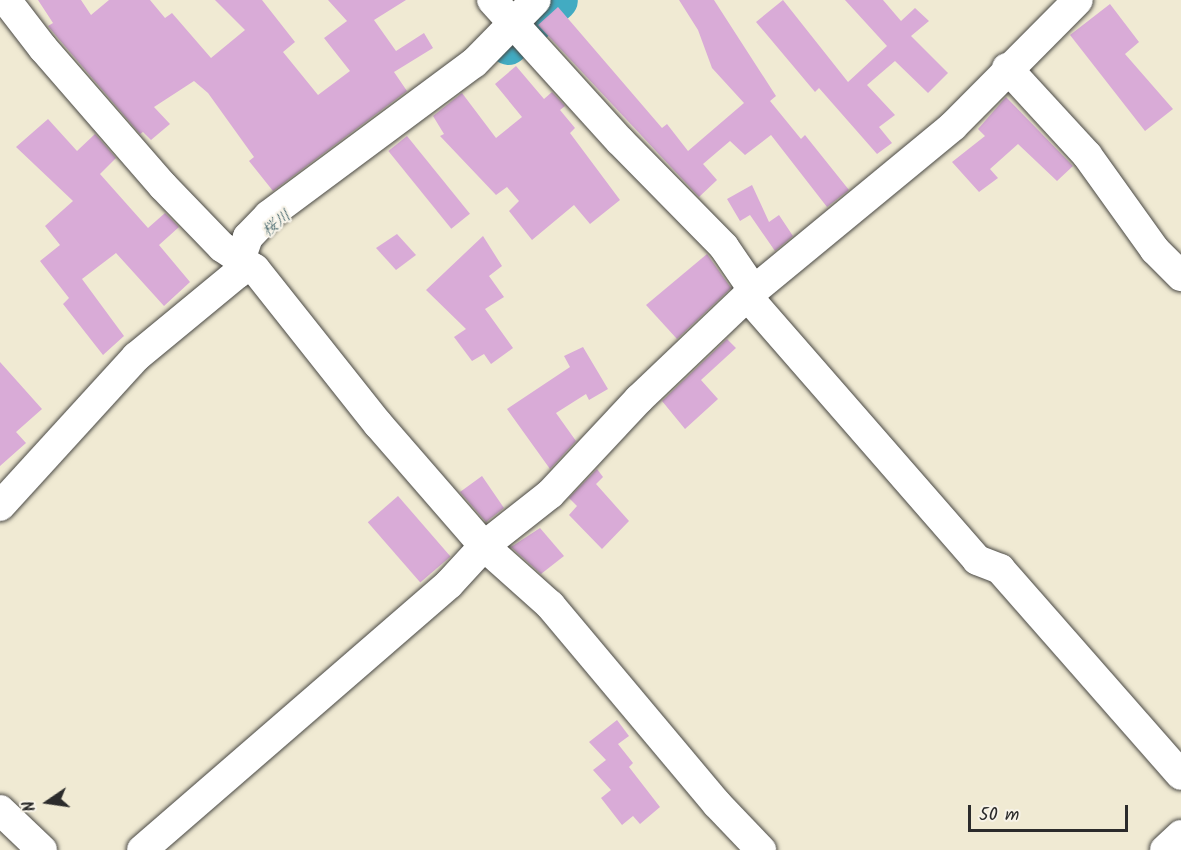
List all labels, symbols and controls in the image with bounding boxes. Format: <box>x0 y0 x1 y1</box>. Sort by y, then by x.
water label: 桜川 <box>259 206 295 242</box>
north arrow <box>18 772 78 832</box>
scale bar <box>971 793 1132 831</box>
text: N <box>17 798 43 814</box>
text: 50 m <box>979 801 1019 830</box>

